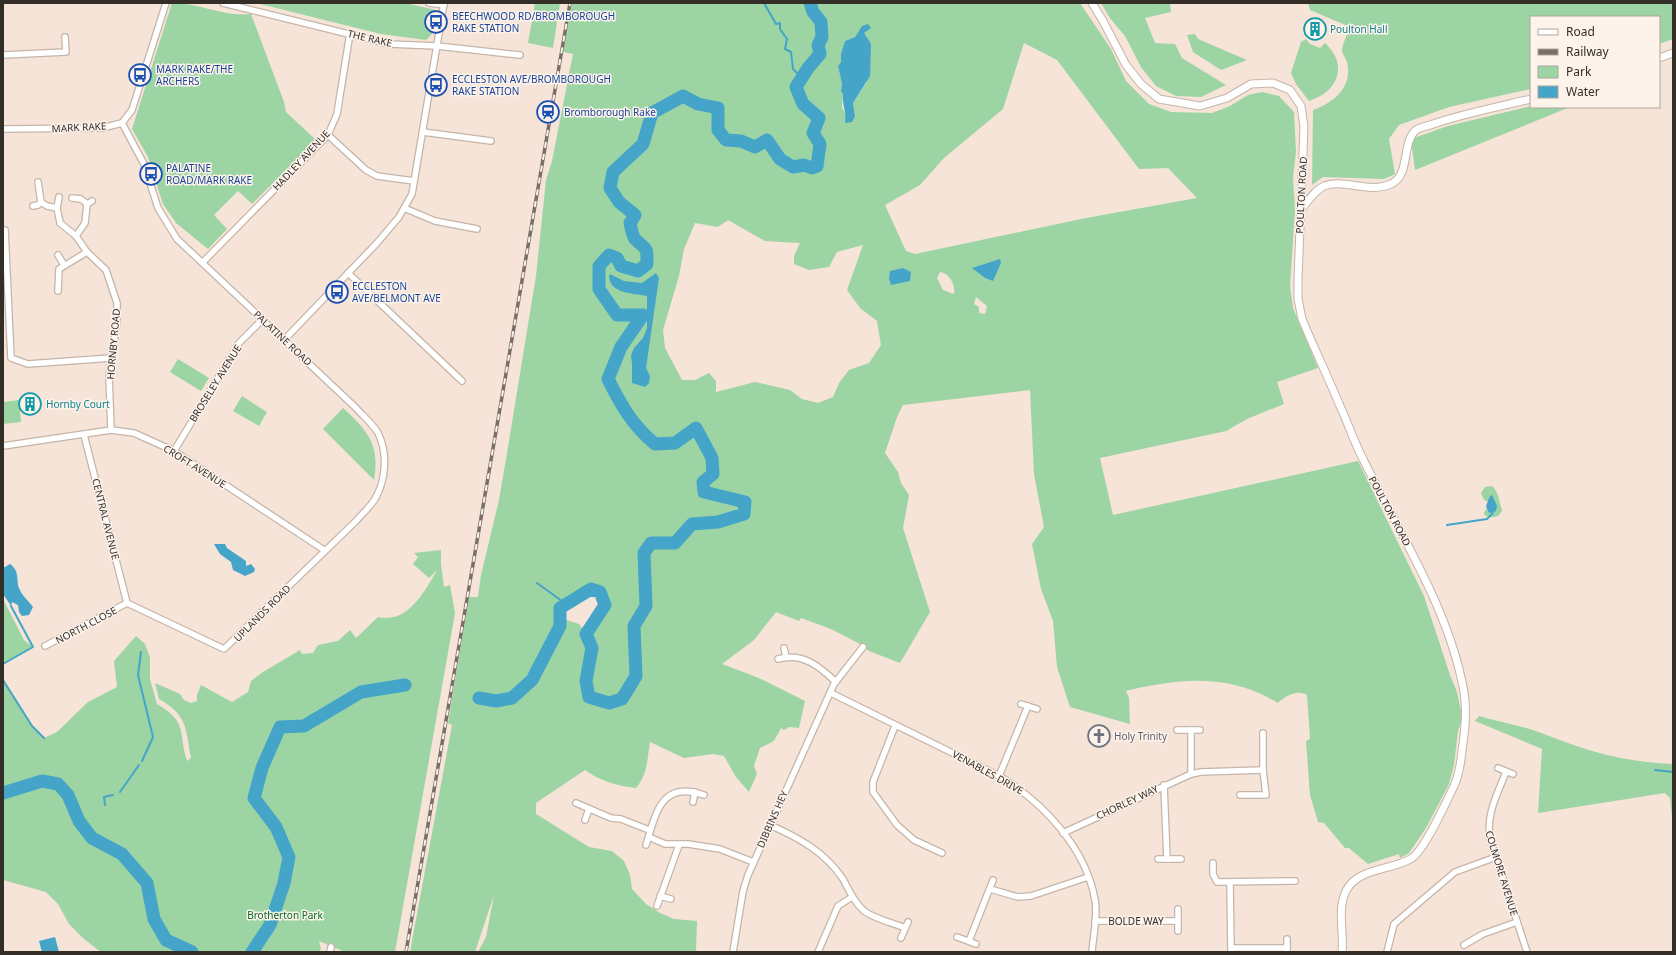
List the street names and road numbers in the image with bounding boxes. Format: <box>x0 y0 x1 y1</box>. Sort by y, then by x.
street label: THE RAKE <box>346 26 394 50</box>
street label: MARK RAKE <box>51 119 107 135</box>
street label: HADLEY AVENUE <box>269 127 333 193</box>
street label: POULTON ROAD <box>1292 156 1310 234</box>
street label: PALATINE ROAD <box>251 307 315 369</box>
street label: HORNBY ROAD <box>103 308 123 380</box>
street label: BROSELEY AVENUE <box>186 342 244 424</box>
street label: CROFT AVENUE <box>161 441 229 491</box>
street label: POULTON ROAD <box>1366 474 1414 548</box>
street label: CENTRAL AVENUE <box>89 477 123 561</box>
street label: UPLANDS ROAD <box>230 581 294 645</box>
street label: NORTH CLOSE <box>53 603 119 647</box>
street label: VENABLES DRIVE <box>950 747 1026 797</box>
street label: CHORLEY WAY <box>1094 781 1161 823</box>
street label: DIBBINS HEY <box>753 788 791 850</box>
street label: COLMORE AVENUE <box>1482 829 1522 917</box>
street label: BOLDE WAY <box>1108 914 1164 928</box>

